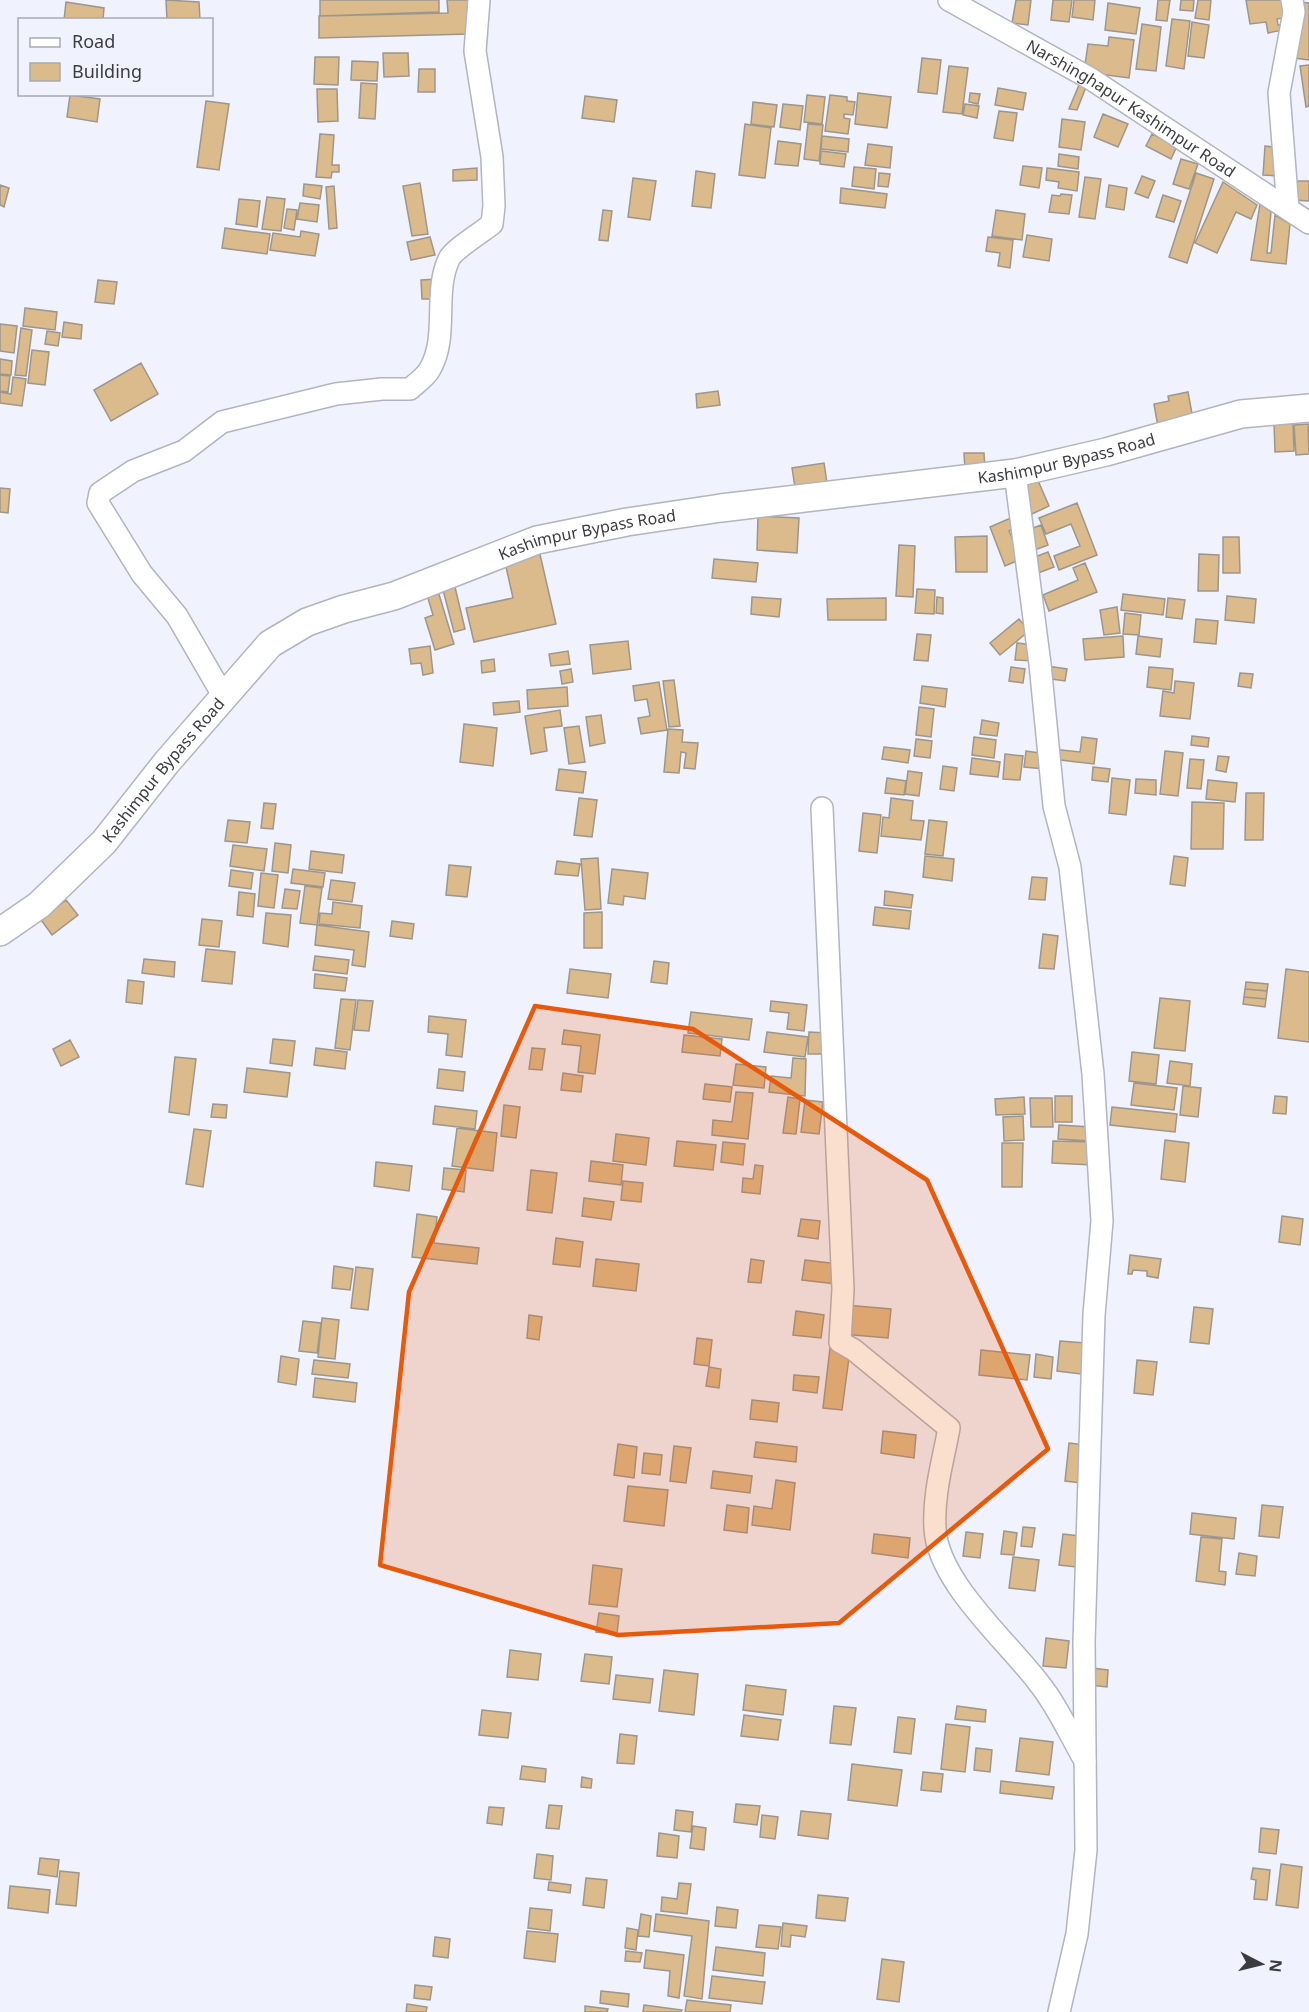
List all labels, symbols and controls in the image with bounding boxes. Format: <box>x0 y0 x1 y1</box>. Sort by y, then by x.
legend <box>18 18 213 96</box>
text: Road <box>72 29 115 53</box>
street label: Narshinghapur Kashimpur Road <box>1023 34 1240 182</box>
text: Building <box>72 59 142 83</box>
street label: Kashimpur Bypass Road <box>976 428 1158 488</box>
street label: Kashimpur Bypass Road <box>495 504 677 565</box>
street label: Kashimpur Bypass Road <box>97 693 229 847</box>
north arrow <box>1231 1934 1291 1994</box>
text: N <box>1264 1958 1288 1974</box>

